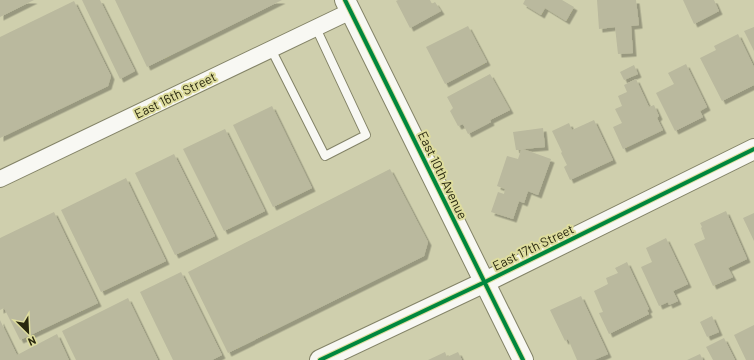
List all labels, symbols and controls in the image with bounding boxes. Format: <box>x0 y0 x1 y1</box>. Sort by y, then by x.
street label: East 16th Street <box>131 68 219 122</box>
street label: East 10th Avenue <box>415 129 471 222</box>
street label: East 17th Street <box>490 220 576 274</box>
north arrow <box>8 312 48 352</box>
text: N <box>26 334 38 349</box>

